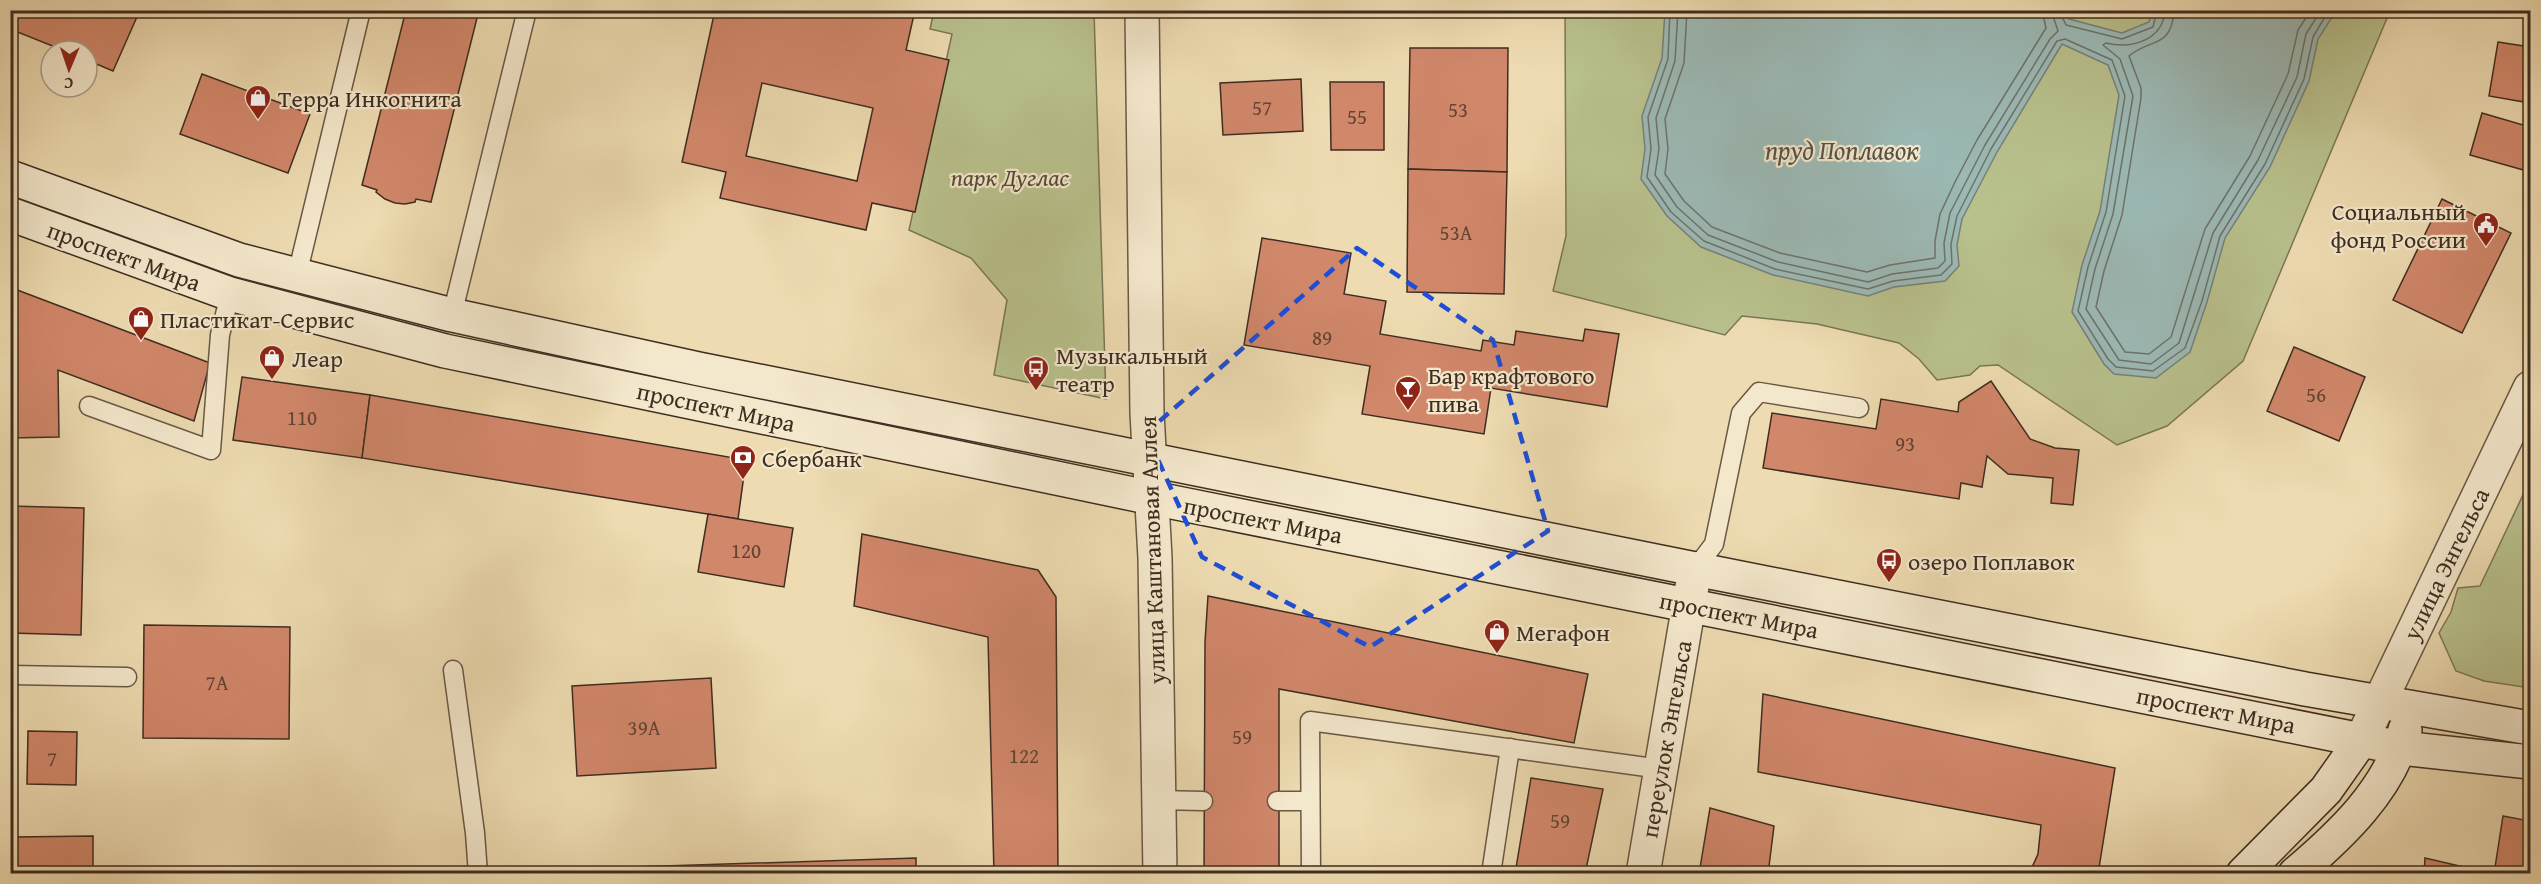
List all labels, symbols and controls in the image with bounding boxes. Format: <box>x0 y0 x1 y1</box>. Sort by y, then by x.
north arrow <box>39 39 99 99</box>
text: С <box>64 72 73 96</box>
place label: Терра Инкогнита <box>278 81 462 116</box>
shop icon: Терра Инкогнита <box>243 83 273 121</box>
house number: 57 <box>1252 92 1272 123</box>
house number: 53 <box>1448 94 1468 125</box>
house number: 55 <box>1347 101 1367 132</box>
water label: пруд Поплавок <box>1765 130 1919 169</box>
park label: парк Дуглас <box>951 160 1070 195</box>
place label: Социальный фонд России <box>2330 194 2466 257</box>
public building icon: Социальный фонд России <box>2471 210 2501 248</box>
street label: проспект Мира <box>42 212 206 300</box>
house number: 53А <box>1440 217 1473 248</box>
place label: Пластикат-Сервис <box>160 302 355 337</box>
shop icon: Пластикат-Сервис <box>126 304 156 342</box>
house number: 89 <box>1312 322 1332 353</box>
place label: Музыкальный театр <box>1056 338 1208 401</box>
place label: Леар <box>292 341 343 376</box>
shop icon: Леар <box>257 343 287 381</box>
bus stop icon: Музыкальный театр <box>1021 354 1051 392</box>
place label: Бар крафтового пива <box>1428 358 1594 421</box>
street label: проспект Мира <box>634 373 799 441</box>
bar icon: Бар крафтового пива <box>1393 374 1423 412</box>
house number: 56 <box>2306 379 2326 410</box>
house number: 110 <box>287 402 317 433</box>
street label: улица Каштановая Аллея <box>1130 415 1174 686</box>
house number: 93 <box>1895 428 1915 459</box>
place label: Сбербанк <box>762 441 862 476</box>
bank icon: Сбербанк <box>728 443 758 481</box>
street label: улица Энгельса <box>2394 481 2498 647</box>
street label: проспект Мира <box>1181 487 1346 553</box>
house number: 120 <box>731 535 761 566</box>
place label: озеро Поплавок <box>1908 544 2075 579</box>
bus stop icon: озеро Поплавок <box>1874 546 1904 584</box>
street label: проспект Мира <box>1657 582 1822 648</box>
place label: Мегафон <box>1516 615 1610 650</box>
shop icon: Мегафон <box>1482 617 1512 655</box>
street label: переулок Энгельса <box>1631 637 1701 841</box>
house number: 7А <box>206 667 229 698</box>
street label: проспект Мира <box>2134 677 2299 743</box>
house number: 39А <box>628 712 661 743</box>
house number: 59 <box>1232 721 1252 752</box>
house number: 122 <box>1009 740 1039 771</box>
house number: 7 <box>47 743 57 774</box>
house number: 59 <box>1550 805 1570 836</box>

